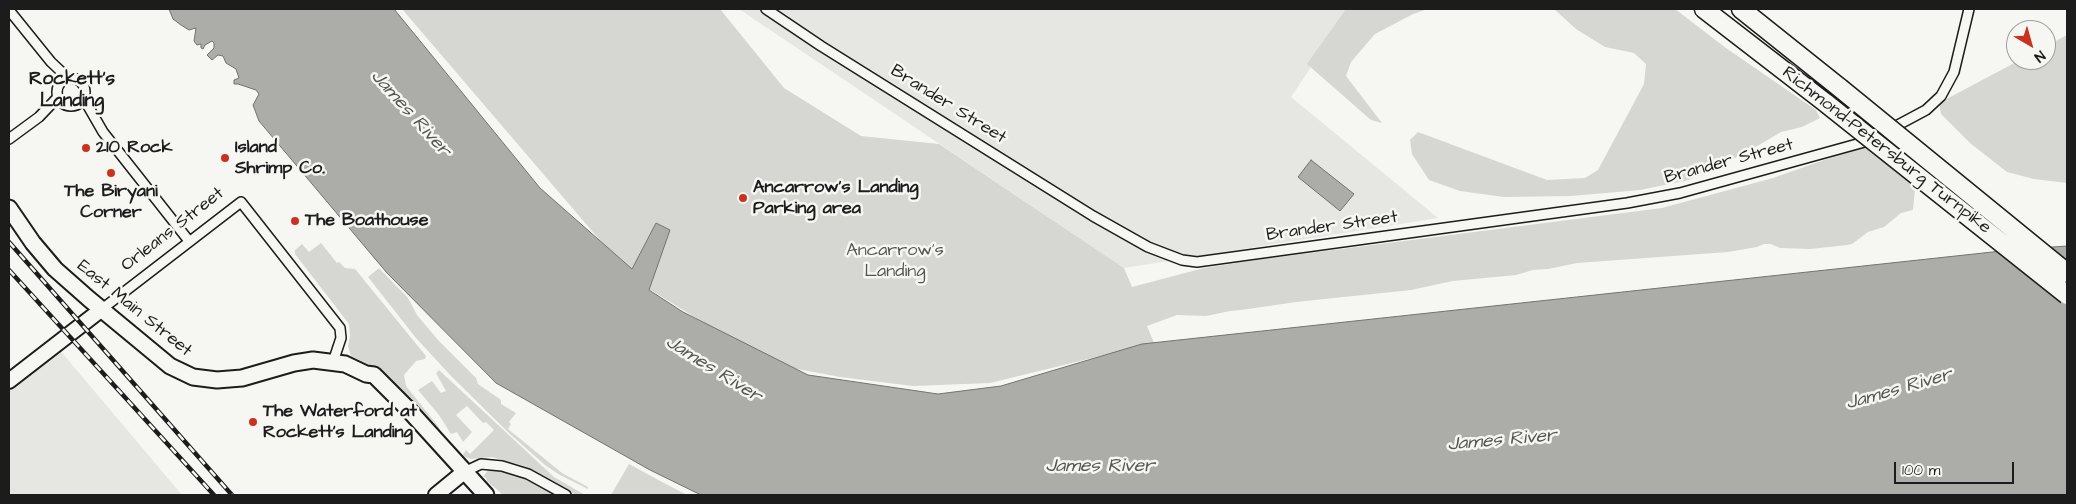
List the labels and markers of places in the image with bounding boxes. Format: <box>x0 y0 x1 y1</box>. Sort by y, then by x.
place label: 210 Rock <box>96 137 173 159</box>
place label: Island Shrimp Co. <box>235 137 325 180</box>
marker: 210 Rock <box>80 142 92 154</box>
marker: Island Shrimp Co. <box>219 152 231 164</box>
marker: The Biryani Corner <box>105 167 117 179</box>
place label: Ancarrow's Landing Parking area <box>753 177 919 220</box>
place label: The Biryani Corner <box>64 181 158 223</box>
marker: Ancarrow's Landing Parking area <box>737 192 749 204</box>
place label: The Boathouse <box>305 210 428 232</box>
marker: The Boathouse <box>289 215 301 227</box>
place label: The Waterford at Rockett's Landing <box>263 401 417 444</box>
marker: The Waterford at Rockett's Landing <box>247 416 259 428</box>

